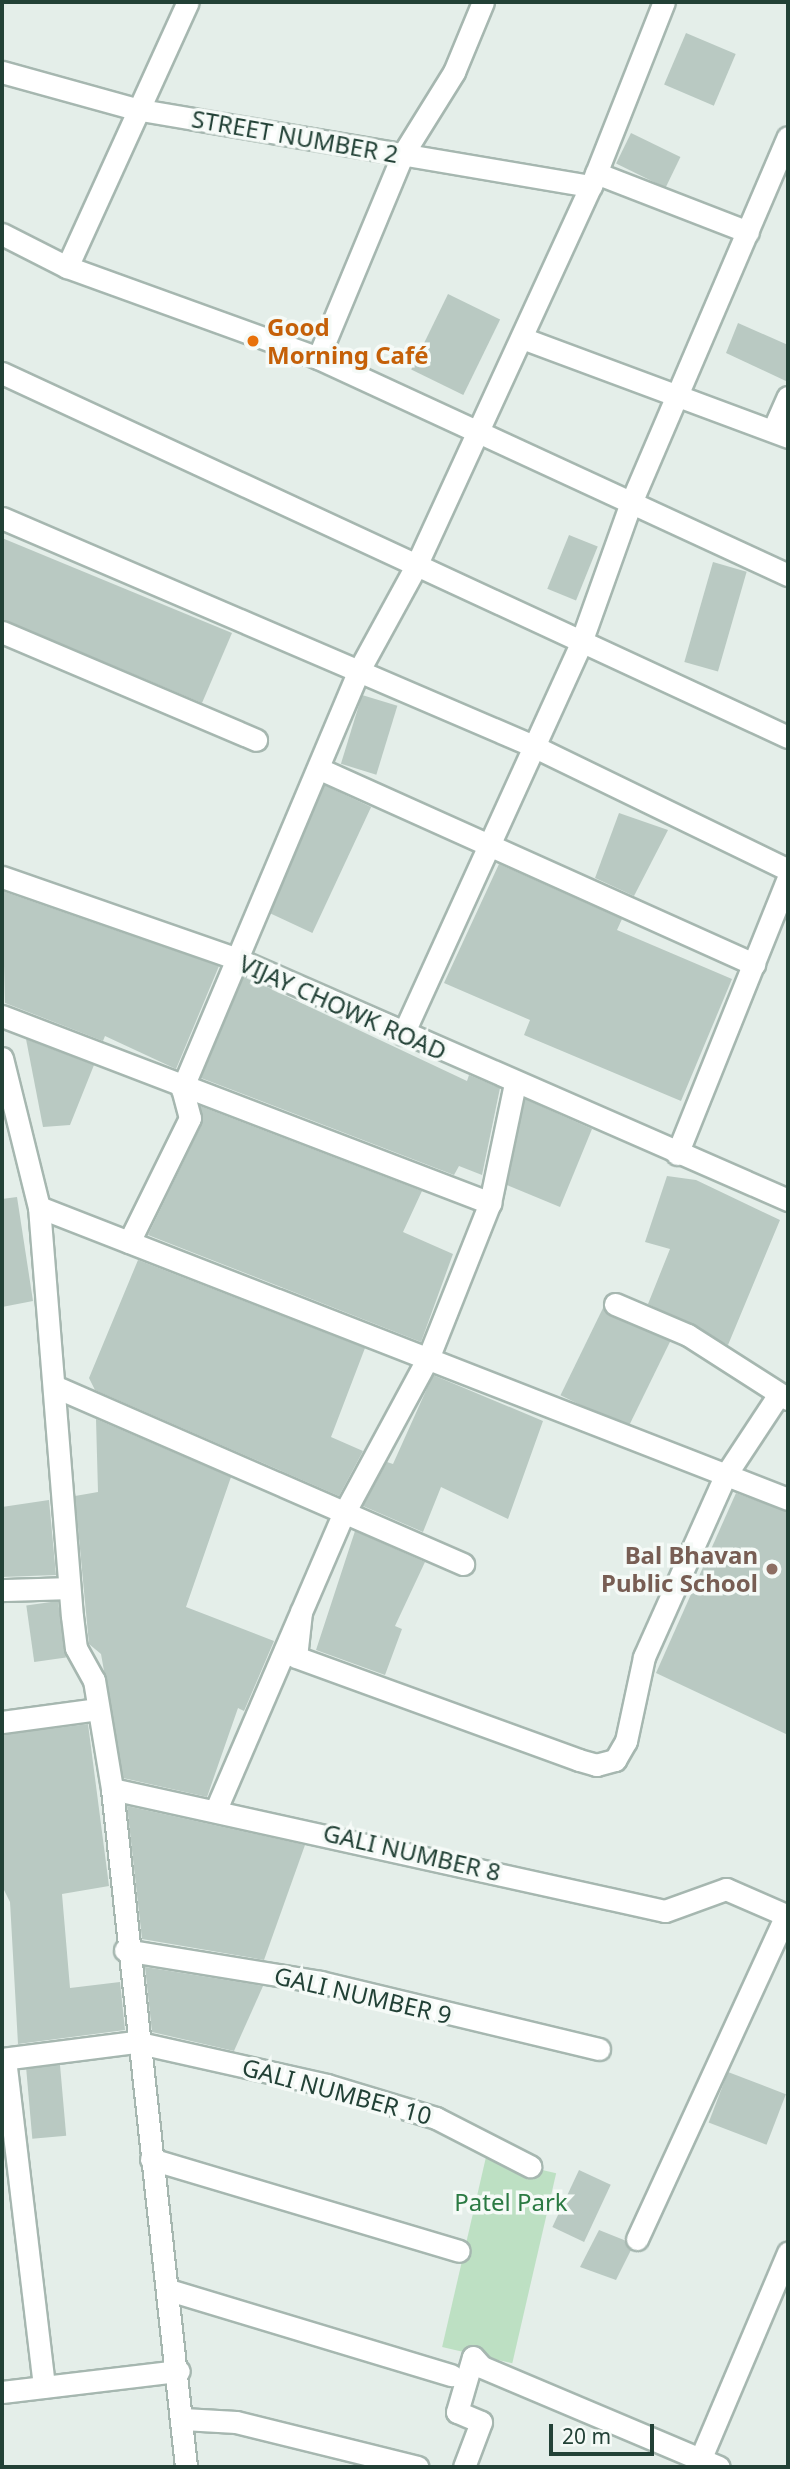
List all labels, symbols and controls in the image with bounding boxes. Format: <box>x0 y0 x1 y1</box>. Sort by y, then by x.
street label: STREET NUMBER 2 <box>190 104 400 168</box>
place label: Good Morning Café <box>267 313 429 369</box>
marker: Good Morning Café <box>245 333 261 349</box>
street label: VIJAY CHOWK ROAD <box>235 948 451 1066</box>
place label: Bal Bhavan Public School <box>601 1541 758 1597</box>
marker: Bal Bhavan Public School <box>764 1561 780 1577</box>
street label: GALI NUMBER 8 <box>321 1818 503 1886</box>
street label: GALI NUMBER 9 <box>272 1961 454 2029</box>
street label: GALI NUMBER 10 <box>239 2052 435 2130</box>
park label: Patel Park <box>454 2188 568 2216</box>
scale bar <box>552 2410 657 2454</box>
text: 20 m <box>562 2422 611 2450</box>

